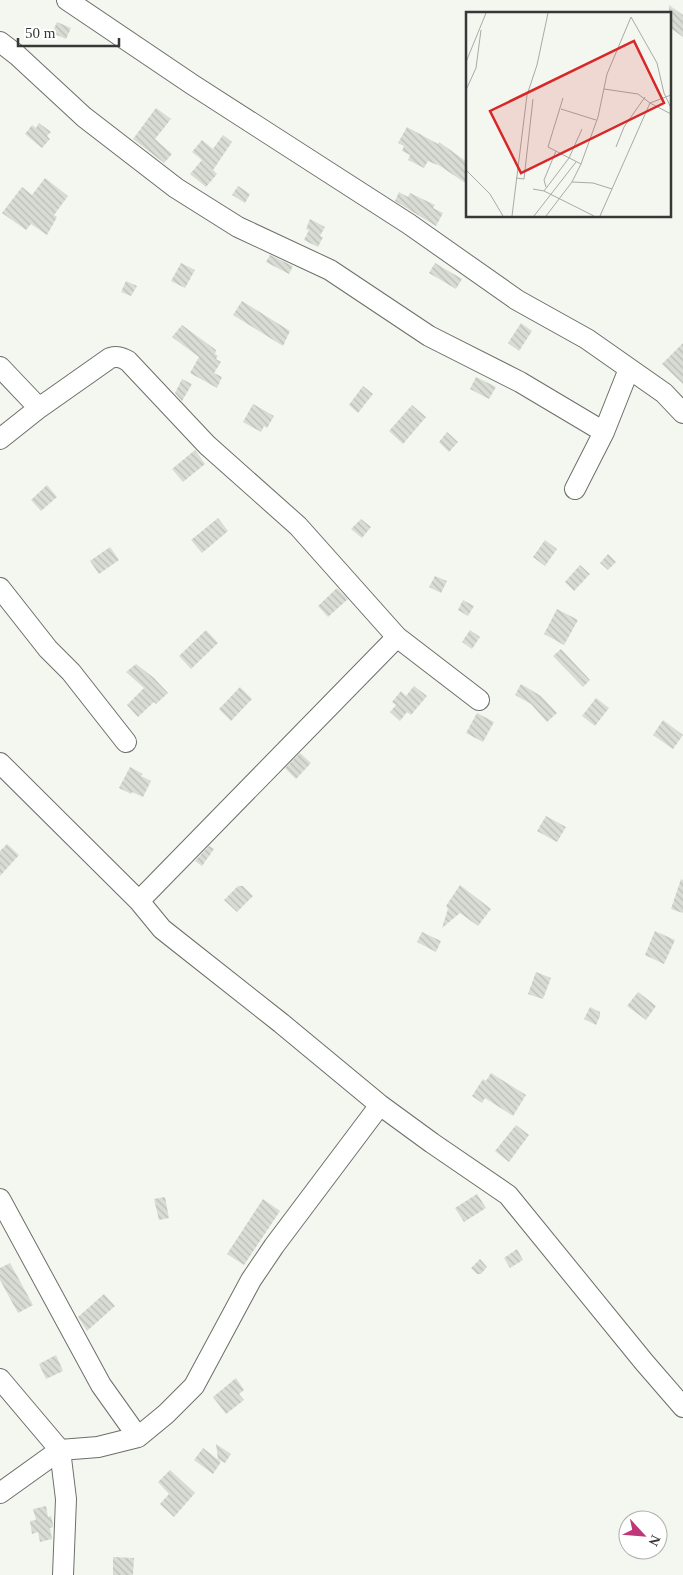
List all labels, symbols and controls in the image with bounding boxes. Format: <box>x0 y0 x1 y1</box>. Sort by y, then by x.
inset map <box>466 12 670 218</box>
scale bar <box>18 15 119 47</box>
text: 50 m <box>25 25 56 41</box>
north arrow <box>618 1510 668 1560</box>
text: N <box>645 1533 663 1548</box>

